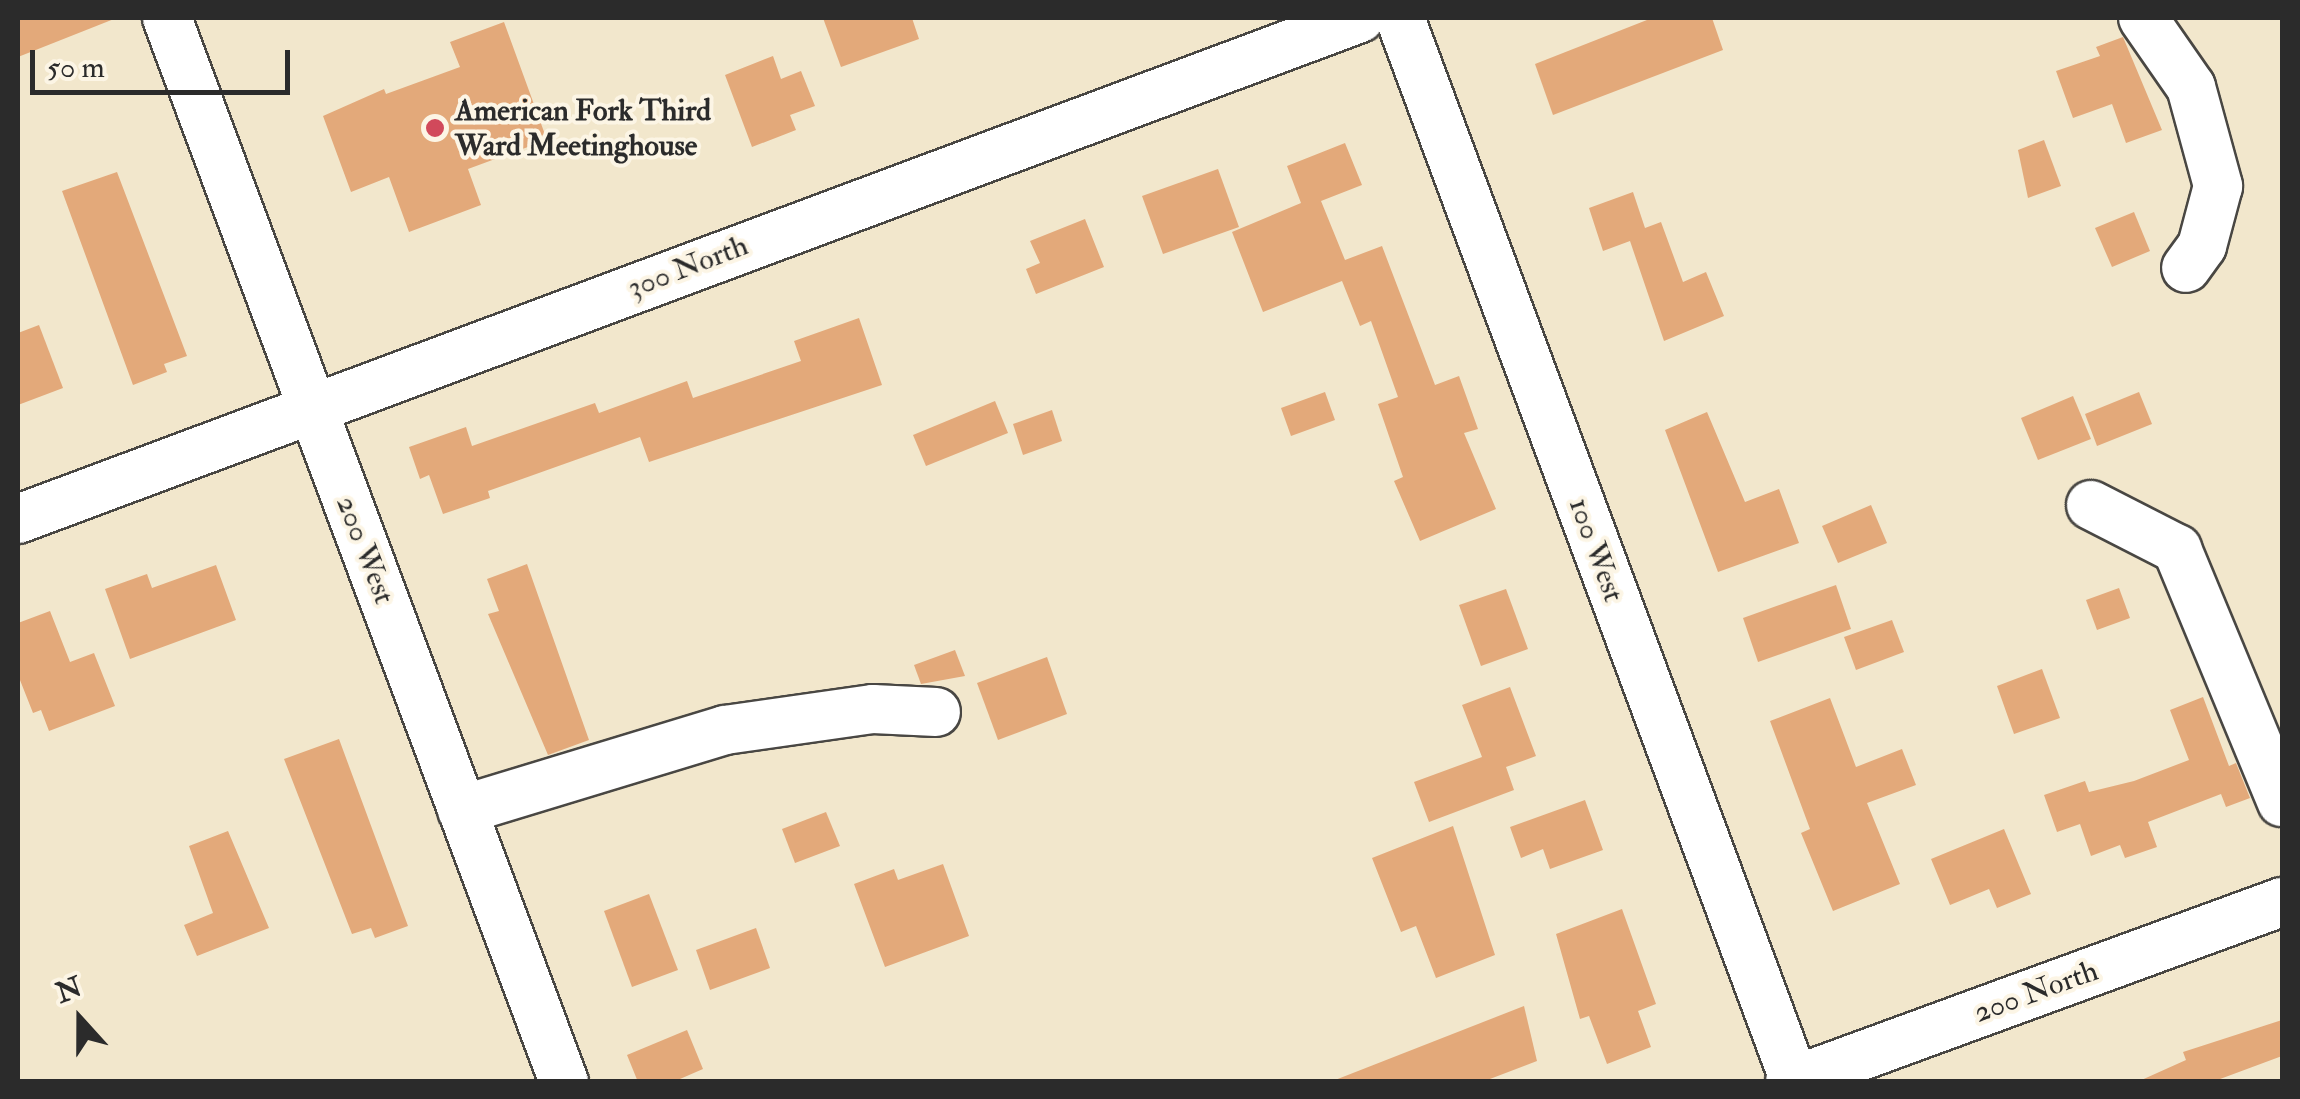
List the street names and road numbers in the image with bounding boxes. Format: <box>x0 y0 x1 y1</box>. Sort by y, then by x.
street label: 300 North <box>623 228 753 306</box>
street label: 200 West <box>328 491 402 609</box>
street label: 100 West <box>1561 493 1631 607</box>
street label: 200 North <box>1969 953 2103 1031</box>

